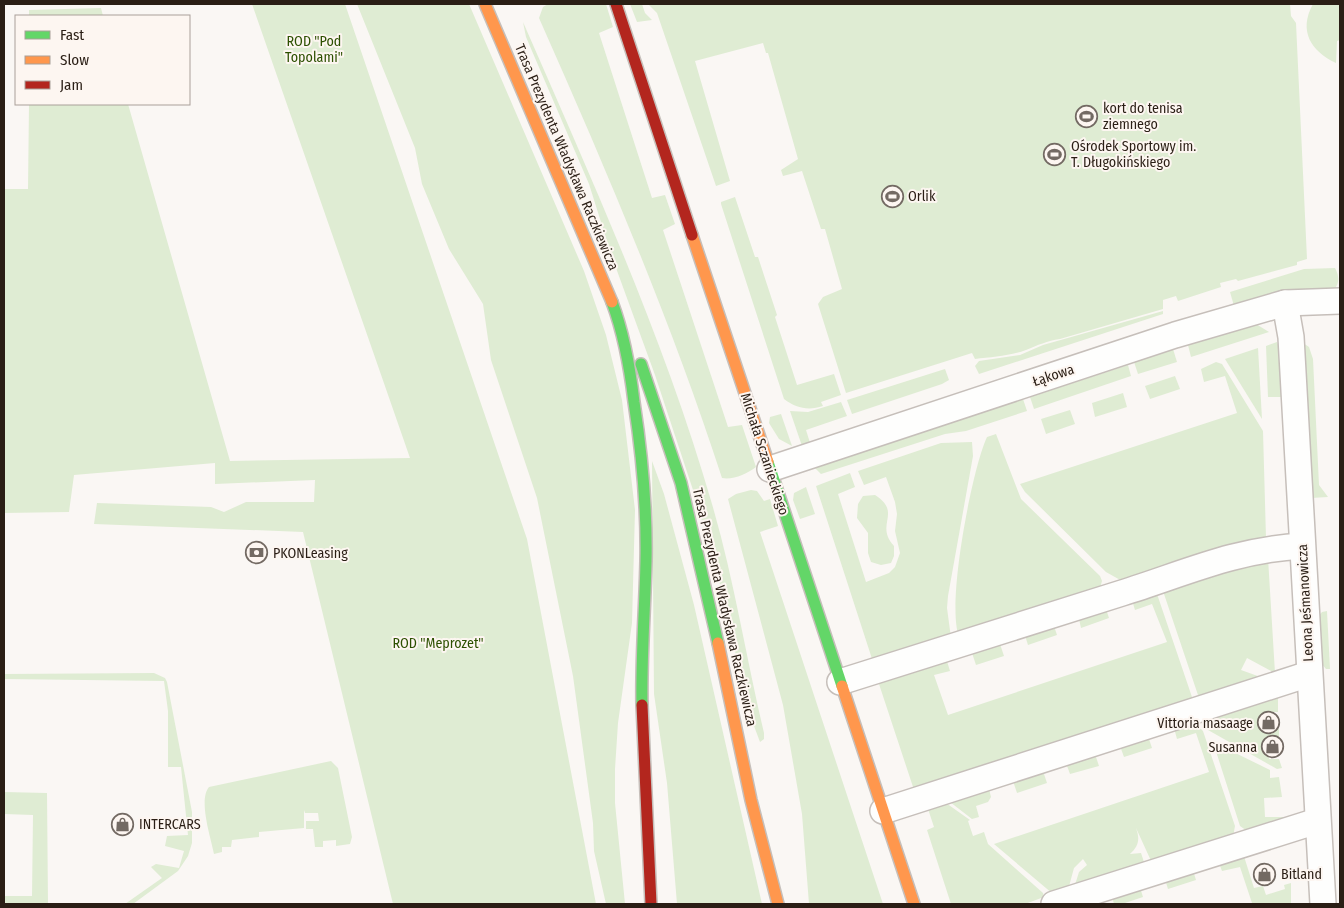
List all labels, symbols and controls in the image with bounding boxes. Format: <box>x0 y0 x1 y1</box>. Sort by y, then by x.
legend <box>15 15 190 105</box>
text: Fast <box>60 26 84 44</box>
park label: ROD "Pod Topolami" <box>285 33 343 66</box>
street label: Trasa Prezydenta Władysława Raczkiewicza <box>511 41 622 273</box>
text: Slow <box>60 51 89 69</box>
text: Jam <box>60 76 83 94</box>
place label: kort do tenisa ziemnego <box>1103 100 1183 133</box>
sports icon: kort do tenisa ziemnego <box>1075 104 1099 128</box>
place label: Ośrodek Sportowy im. T. Długokińskiego <box>1071 138 1196 171</box>
sports icon: Ośrodek Sportowy im. T. Długokińskiego <box>1043 142 1067 166</box>
sports icon: Orlik <box>880 184 904 208</box>
place label: Orlik <box>908 188 936 205</box>
street label: Łąkowa <box>1030 361 1076 390</box>
street label: Michała Sczanieckiego <box>737 391 792 517</box>
street label: Trasa Prezydenta Władysława Raczkiewicza <box>689 486 760 728</box>
bank icon: PKONLeasing <box>245 541 269 565</box>
street label: Leona Jeśmanowicza <box>1294 544 1317 662</box>
place label: PKONLeasing <box>273 545 348 562</box>
park label: ROD "Meprozet" <box>392 635 484 652</box>
shop icon: Vittoria masaage <box>1257 711 1281 735</box>
place label: Vittoria masaage <box>1157 715 1253 732</box>
shop icon: Susanna <box>1261 735 1285 759</box>
place label: Susanna <box>1208 739 1257 756</box>
shop icon: INTERCARS <box>111 812 135 836</box>
place label: INTERCARS <box>139 816 201 833</box>
shop icon: Bitland <box>1253 862 1277 886</box>
place label: Bitland <box>1281 866 1322 883</box>

